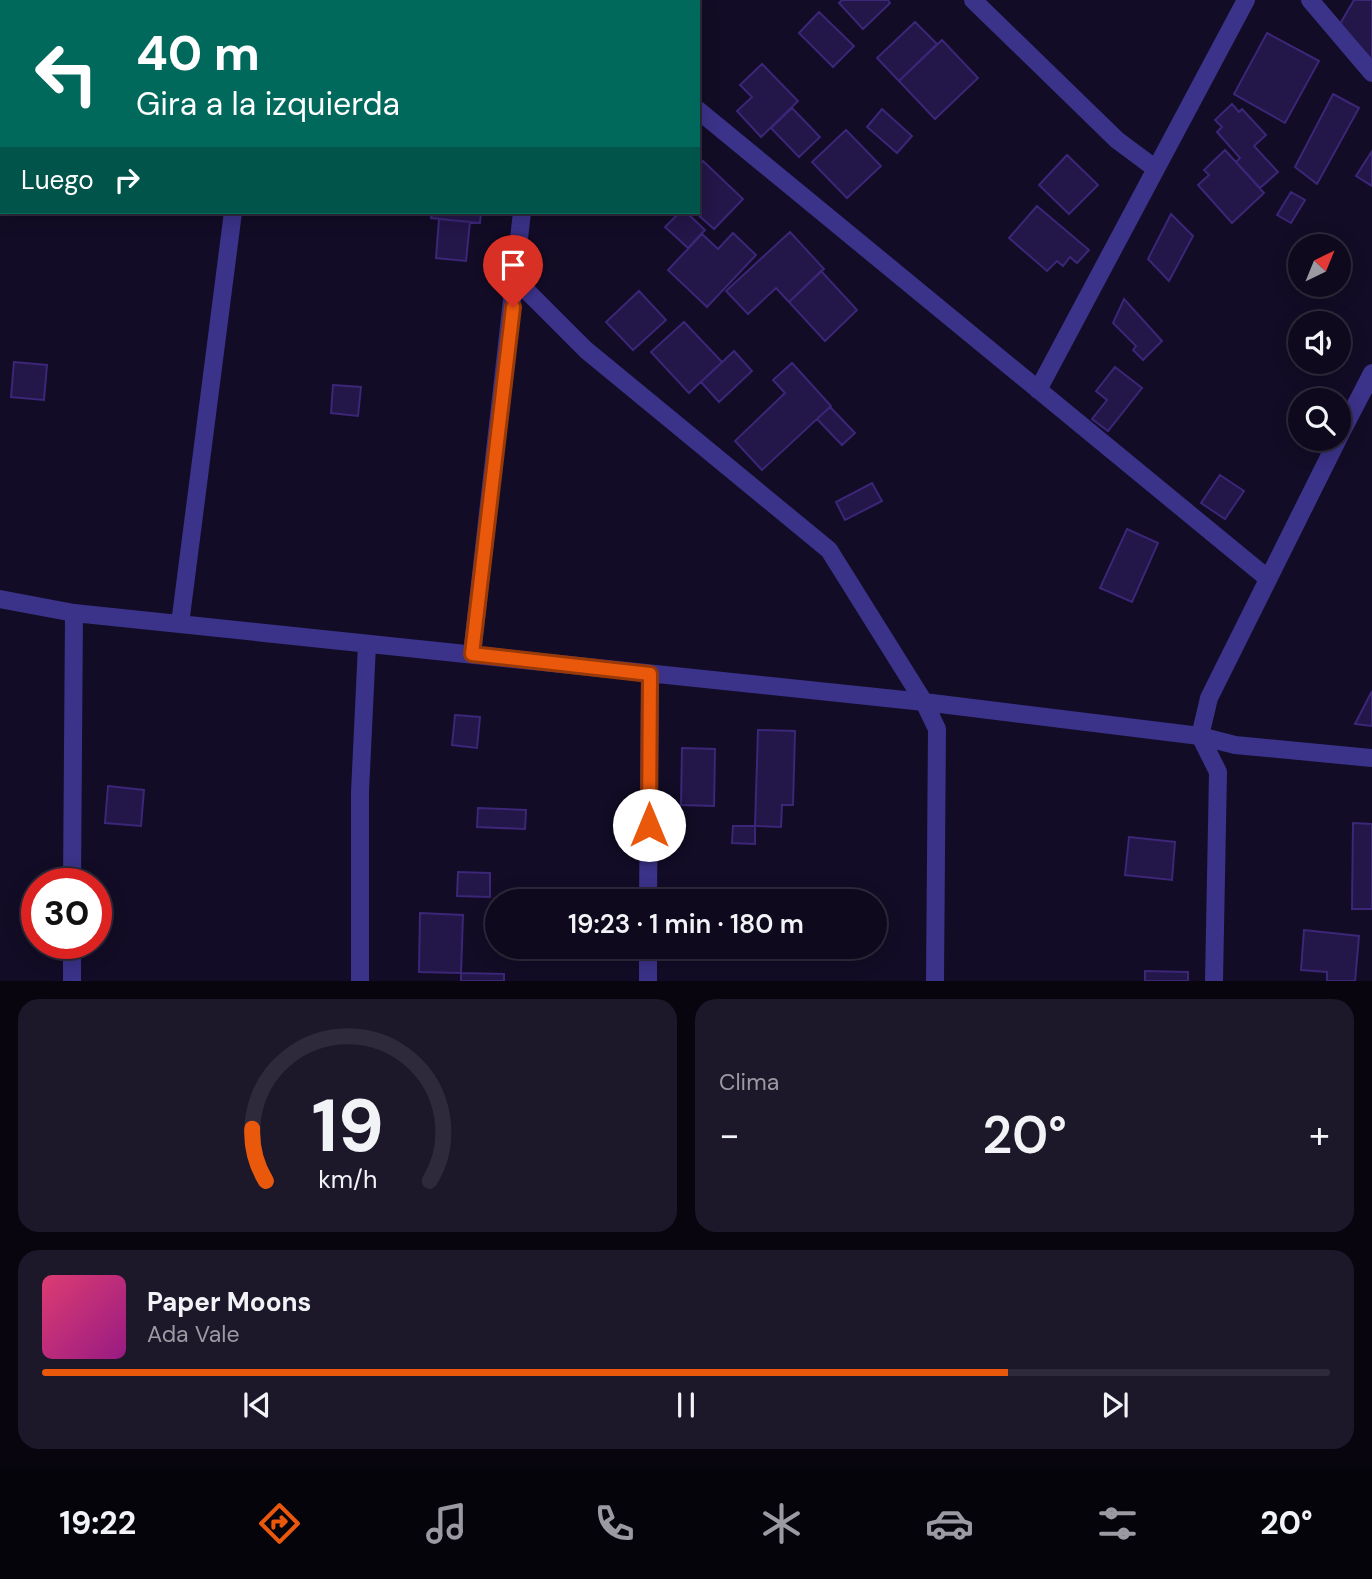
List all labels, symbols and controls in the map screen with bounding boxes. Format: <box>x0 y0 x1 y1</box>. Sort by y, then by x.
text: 40 m <box>136 21 260 85</box>
icon: left <box>21 28 112 119</box>
text: Gira a la izquierda <box>136 83 400 125</box>
icon: right <box>108 161 146 199</box>
text: Luego <box>21 163 94 197</box>
north arrow <box>1288 234 1351 298</box>
map controls <box>1288 234 1351 451</box>
pin <box>483 235 543 307</box>
icon: arrive <box>494 246 532 284</box>
button: sound <box>1288 311 1351 374</box>
button: search <box>1288 388 1351 451</box>
position arrow <box>612 788 686 862</box>
speed limit sign: 30 <box>21 868 112 959</box>
text: 19:23 · 1 min · 180 m <box>568 907 804 941</box>
text: Clima <box>719 1067 779 1097</box>
text: 19 <box>311 1080 384 1175</box>
text: 20° <box>982 1101 1067 1169</box>
text: − <box>719 1110 740 1160</box>
text: + <box>1309 1110 1330 1160</box>
text: km/h <box>318 1163 377 1196</box>
text: Paper Moons <box>147 1285 311 1319</box>
text: Ada Vale <box>147 1319 240 1349</box>
icon: previous <box>238 1386 276 1424</box>
icon: pause <box>667 1386 705 1424</box>
icon: next <box>1096 1386 1134 1424</box>
icon: directions <box>255 1499 304 1548</box>
icon: music <box>422 1499 471 1548</box>
icon: phone <box>590 1499 639 1548</box>
icon: climate <box>757 1499 806 1548</box>
icon: car <box>925 1499 974 1548</box>
icon: filters <box>1093 1499 1142 1548</box>
text: 19:22 <box>59 1502 136 1544</box>
text: 20° <box>1260 1502 1313 1544</box>

